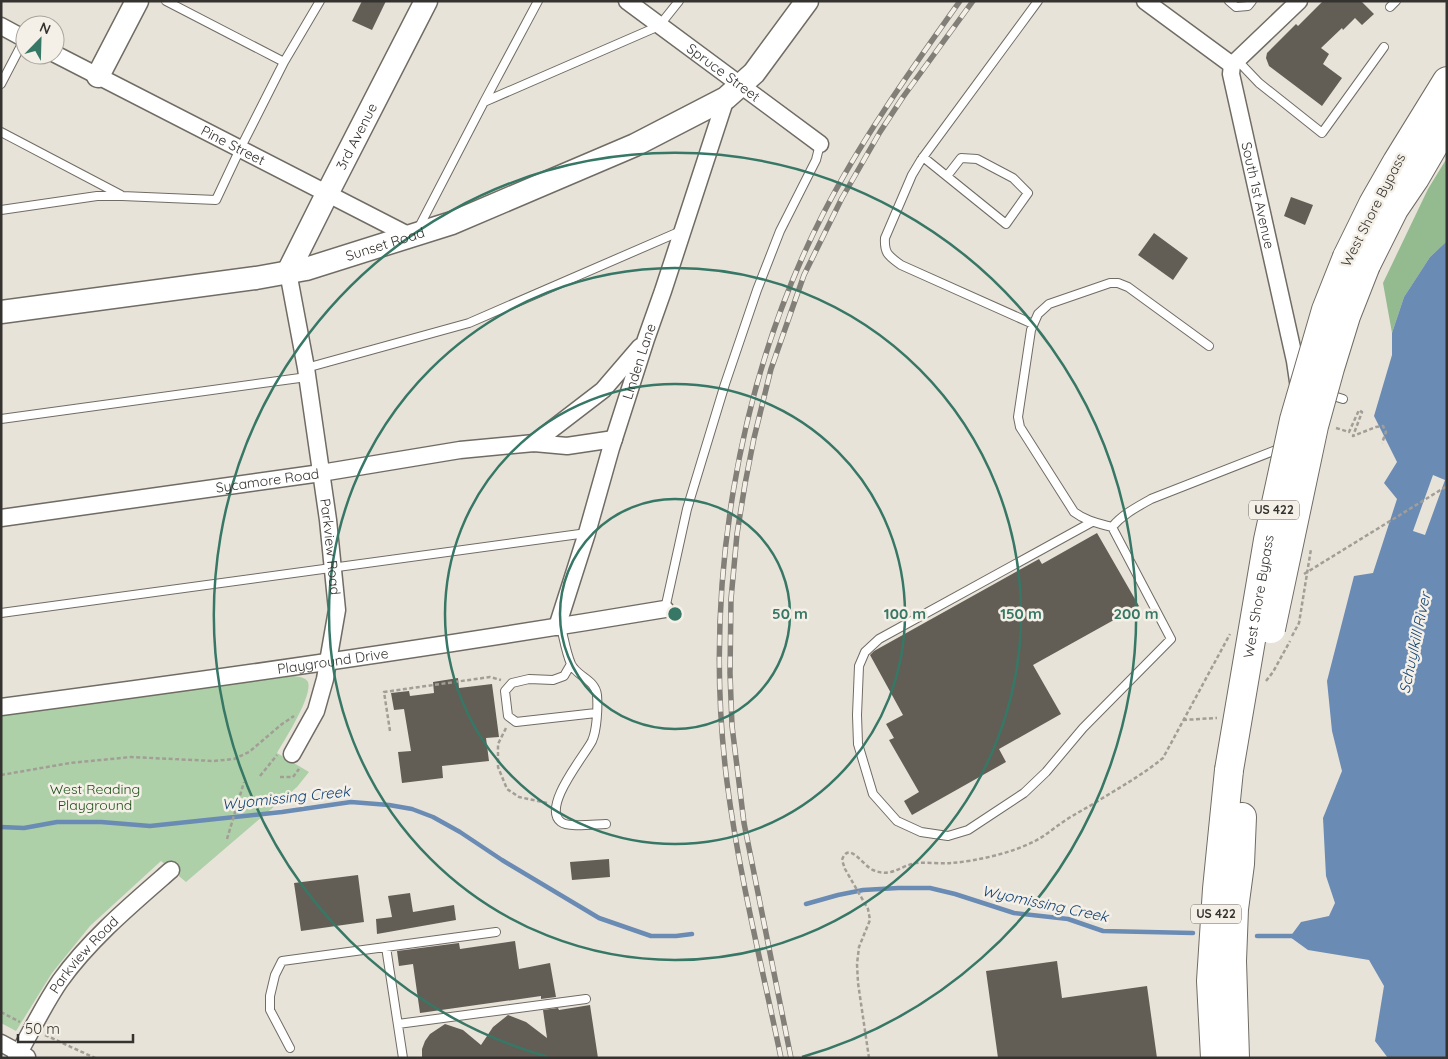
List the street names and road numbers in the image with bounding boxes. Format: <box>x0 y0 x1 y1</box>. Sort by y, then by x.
street label: Spruce Street <box>683 39 764 106</box>
street label: 3rd Avenue <box>332 100 381 173</box>
street label: Pine Street <box>198 121 268 169</box>
street label: South 1st Avenue <box>1237 140 1279 251</box>
street label: West Shore Bypass <box>1337 150 1409 270</box>
street label: Sunset Road <box>343 223 427 265</box>
street label: Linden Lane <box>618 321 660 402</box>
street label: Sycamore Road <box>214 464 320 497</box>
street label: Parkview Road <box>316 497 344 596</box>
road number: US 422 <box>1249 500 1299 520</box>
street label: West Shore Bypass <box>1239 533 1278 659</box>
street label: Playground Drive <box>276 644 390 678</box>
road number: US 422 <box>1191 904 1241 924</box>
street label: Parkview Road <box>45 912 122 997</box>

